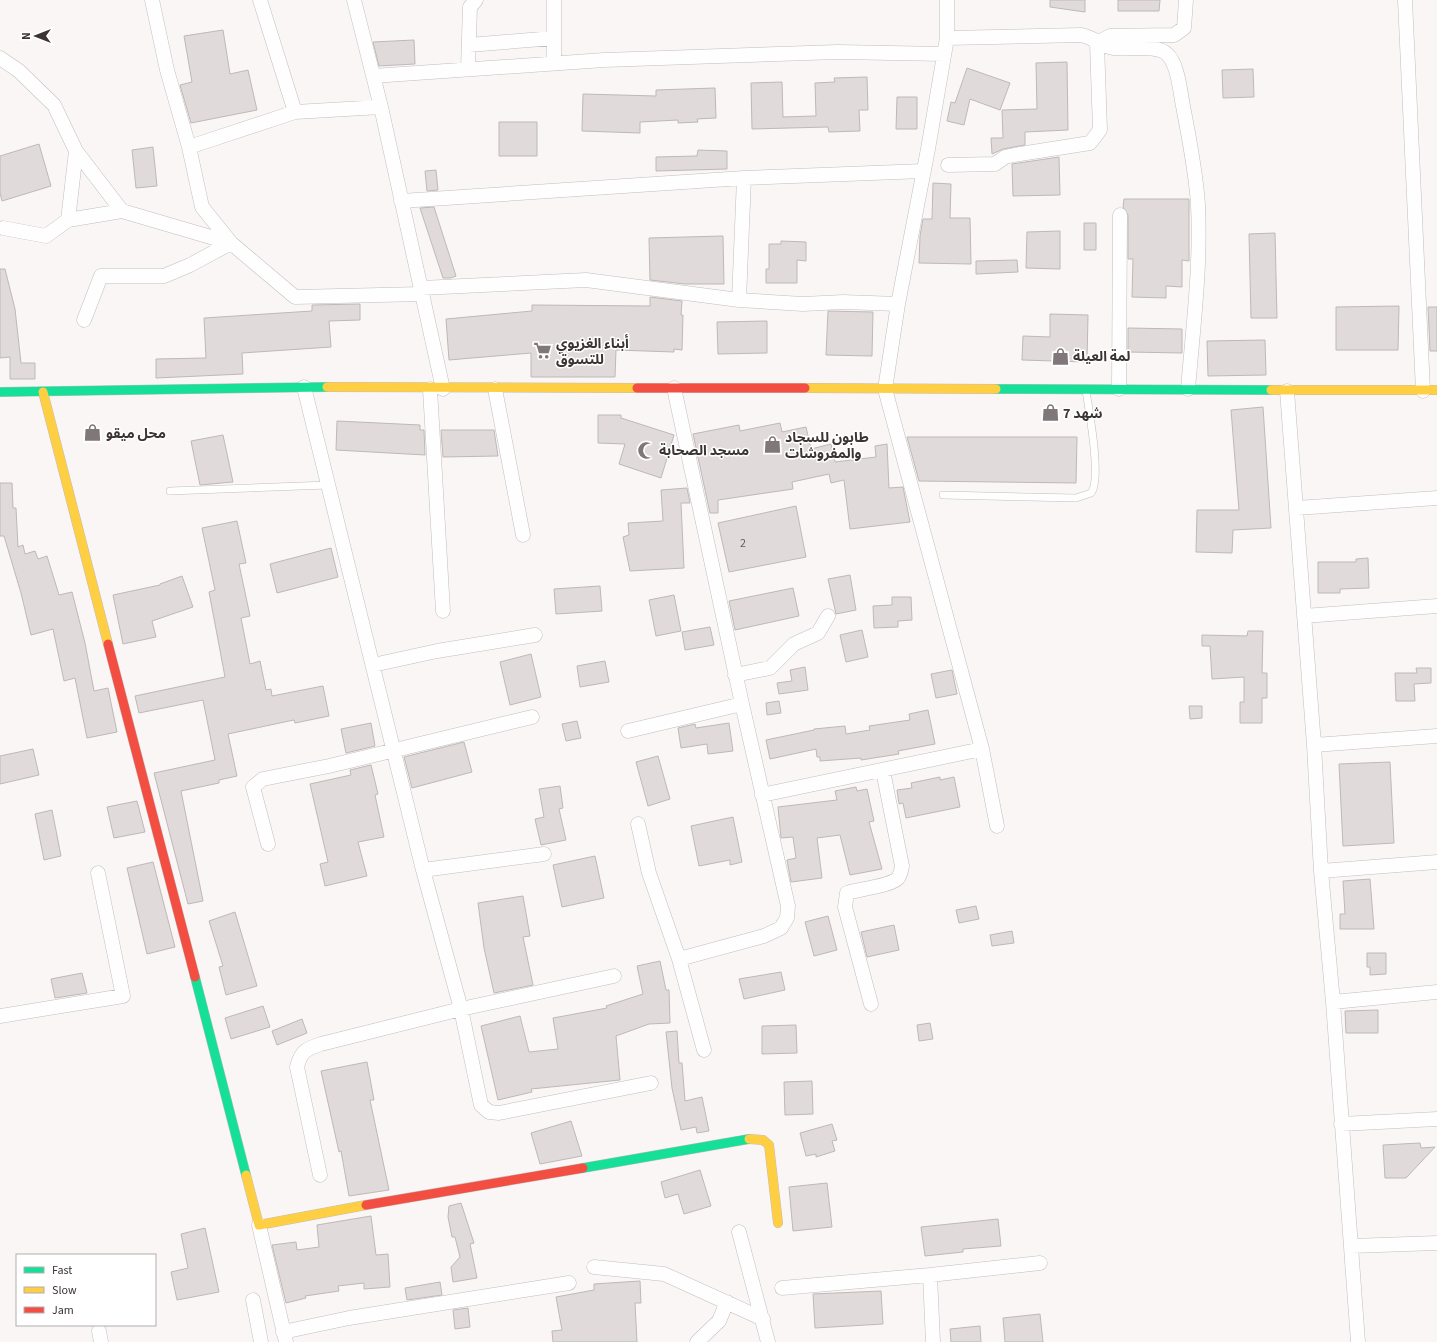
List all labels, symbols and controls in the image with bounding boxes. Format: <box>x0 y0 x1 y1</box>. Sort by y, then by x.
north arrow <box>16 16 56 56</box>
text: N <box>19 32 34 40</box>
place label: أبناء الغزيوي للتسوق <box>556 334 629 370</box>
supermarket icon: أبناء الغزيوي للتسوق <box>533 341 553 361</box>
shop icon: لمة العيلة <box>1050 346 1070 366</box>
place label: لمة العيلة <box>1073 347 1131 367</box>
shop icon: شهد 7 <box>1040 403 1060 423</box>
place label: شهد 7 <box>1063 404 1103 424</box>
shop icon: محل ميقو <box>83 423 103 443</box>
place label: محل ميقو <box>106 424 166 444</box>
place label: طابون للسجاد والمفروشات <box>785 428 869 464</box>
shop icon: طابون للسجاد والمفروشات <box>762 435 782 455</box>
mosque icon: مسجد الصحابة <box>636 440 656 460</box>
place label: مسجد الصحابة <box>659 441 749 461</box>
house number: 2 <box>740 535 746 552</box>
legend <box>16 1254 156 1326</box>
text: Fast <box>52 1262 72 1279</box>
text: Slow <box>52 1282 77 1299</box>
text: Jam <box>52 1302 74 1319</box>

